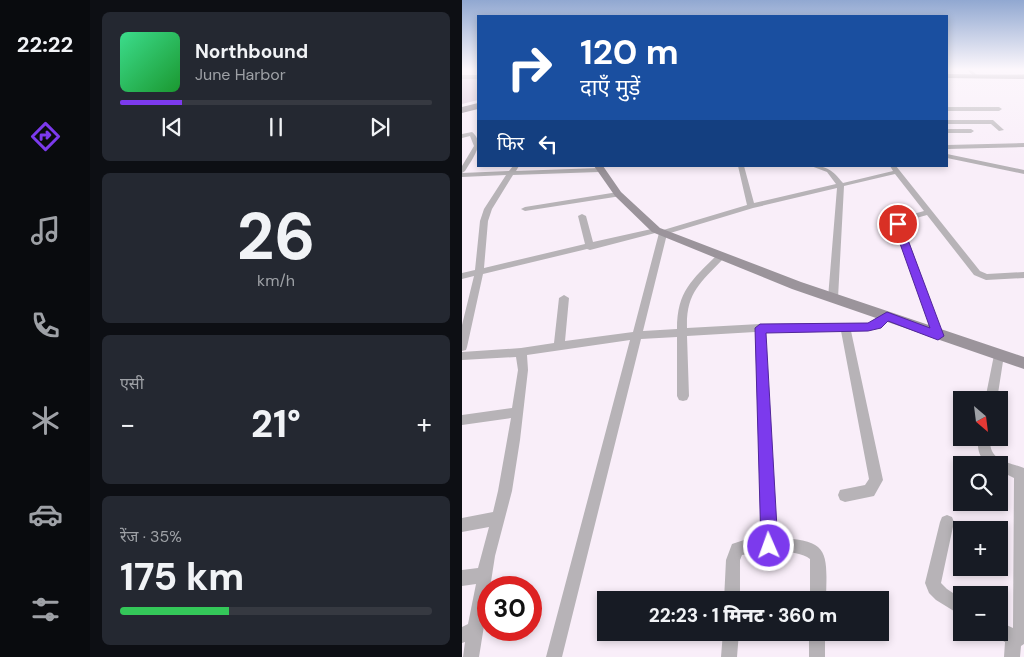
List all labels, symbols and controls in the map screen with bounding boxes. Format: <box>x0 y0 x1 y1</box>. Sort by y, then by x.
text: 120 m <box>580 29 679 75</box>
text: 22:22 <box>17 30 73 59</box>
icon: right <box>497 35 562 100</box>
text: Northbound <box>195 39 308 64</box>
text: June Harbor <box>195 64 286 85</box>
text: दाएँ मुड़ें <box>580 73 640 102</box>
icon: previous <box>158 113 186 141</box>
icon: pause <box>262 113 290 141</box>
icon: next <box>366 113 394 141</box>
icon: directions <box>28 119 63 154</box>
icon: left <box>534 130 562 158</box>
text: फिर <box>497 131 524 156</box>
text: 26 <box>237 195 315 279</box>
pin <box>877 203 919 245</box>
icon: arrive <box>884 210 912 238</box>
icon: music <box>28 213 63 248</box>
text: km/h <box>257 270 295 291</box>
icon: phone <box>28 308 63 343</box>
text: एसी <box>120 373 144 394</box>
north arrow <box>953 391 1008 446</box>
map controls <box>953 391 1008 641</box>
text: 21° <box>251 399 301 449</box>
icon: climate <box>28 403 63 438</box>
text: − <box>120 406 135 443</box>
text: + <box>417 406 432 443</box>
button: search <box>953 456 1008 511</box>
icon: car <box>28 497 63 532</box>
position arrow <box>742 519 794 571</box>
button: + <box>953 521 1008 576</box>
text: रेंज · 35% <box>120 526 182 547</box>
text: 175 km <box>120 552 244 602</box>
speed limit sign: 30 <box>477 576 542 641</box>
button: − <box>953 586 1008 641</box>
icon: filters <box>28 592 63 627</box>
text: 22:23 · 1 मिनट · 360 m <box>649 603 837 628</box>

